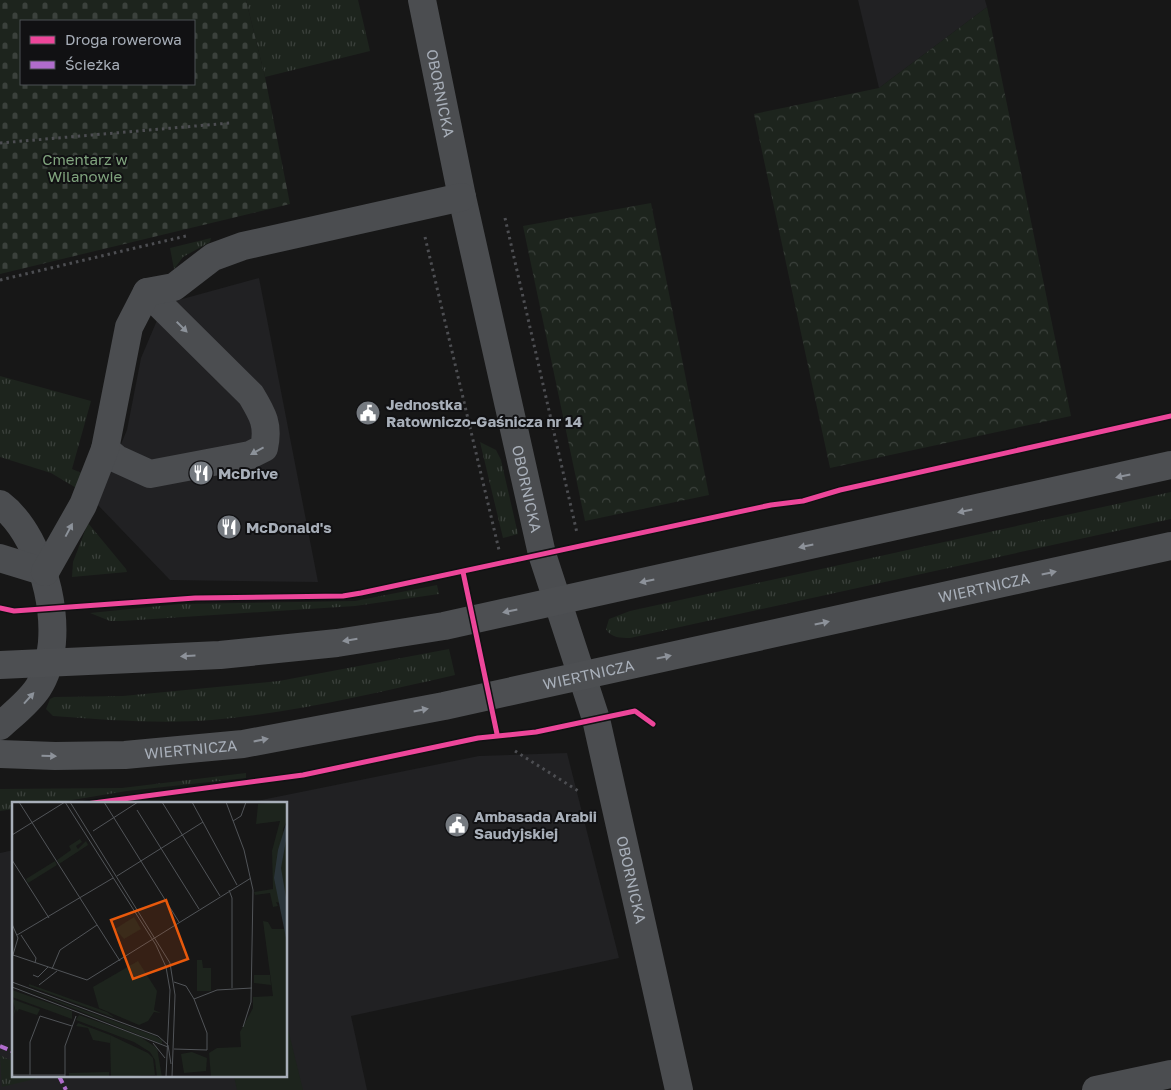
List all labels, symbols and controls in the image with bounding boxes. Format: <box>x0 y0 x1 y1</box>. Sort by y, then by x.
legend <box>20 20 195 85</box>
text: Droga rowerowa <box>65 30 182 48</box>
street label: OBORNICKA <box>423 47 459 139</box>
text: Ścieżka <box>65 55 120 73</box>
park label: Cmentarz w Wilanowie <box>42 150 128 185</box>
one-way arrow <box>175 321 187 333</box>
place label: Jednostka Ratowniczo-Gaśnicza nr 14 <box>386 395 582 430</box>
public building icon: Jednostka Ratowniczo-Gaśnicza nr 14 <box>355 400 381 426</box>
street label: OBORNICKA <box>509 443 546 534</box>
one-way arrow <box>250 447 263 456</box>
restaurant icon: McDrive <box>188 460 214 486</box>
place label: McDrive <box>218 464 278 482</box>
one-way arrow <box>1116 472 1131 480</box>
one-way arrow <box>957 507 972 515</box>
restaurant icon: McDonald's <box>216 514 242 540</box>
place label: McDonald's <box>246 518 332 536</box>
one-way arrow <box>65 523 73 537</box>
one-way arrow <box>799 542 814 550</box>
street label: WIERTNICZA <box>937 568 1031 606</box>
one-way arrow <box>1042 569 1057 577</box>
one-way arrow <box>640 577 655 585</box>
one-way arrow <box>502 607 517 615</box>
one-way arrow <box>815 618 831 626</box>
one-way arrow <box>342 637 358 645</box>
one-way arrow <box>180 653 196 661</box>
one-way arrow <box>656 653 671 661</box>
street label: WIERTNICZA <box>541 655 636 693</box>
one-way arrow <box>23 692 34 705</box>
one-way arrow <box>413 706 429 714</box>
street label: WIERTNICZA <box>144 736 238 762</box>
one-way arrow <box>254 736 270 744</box>
one-way arrow <box>41 752 57 760</box>
inset map <box>12 802 288 1078</box>
place label: Ambasada Arabii Saudyjskiej <box>474 807 597 842</box>
public building icon: Ambasada Arabii Saudyjskiej <box>444 812 470 838</box>
street label: OBORNICKA <box>613 834 650 925</box>

